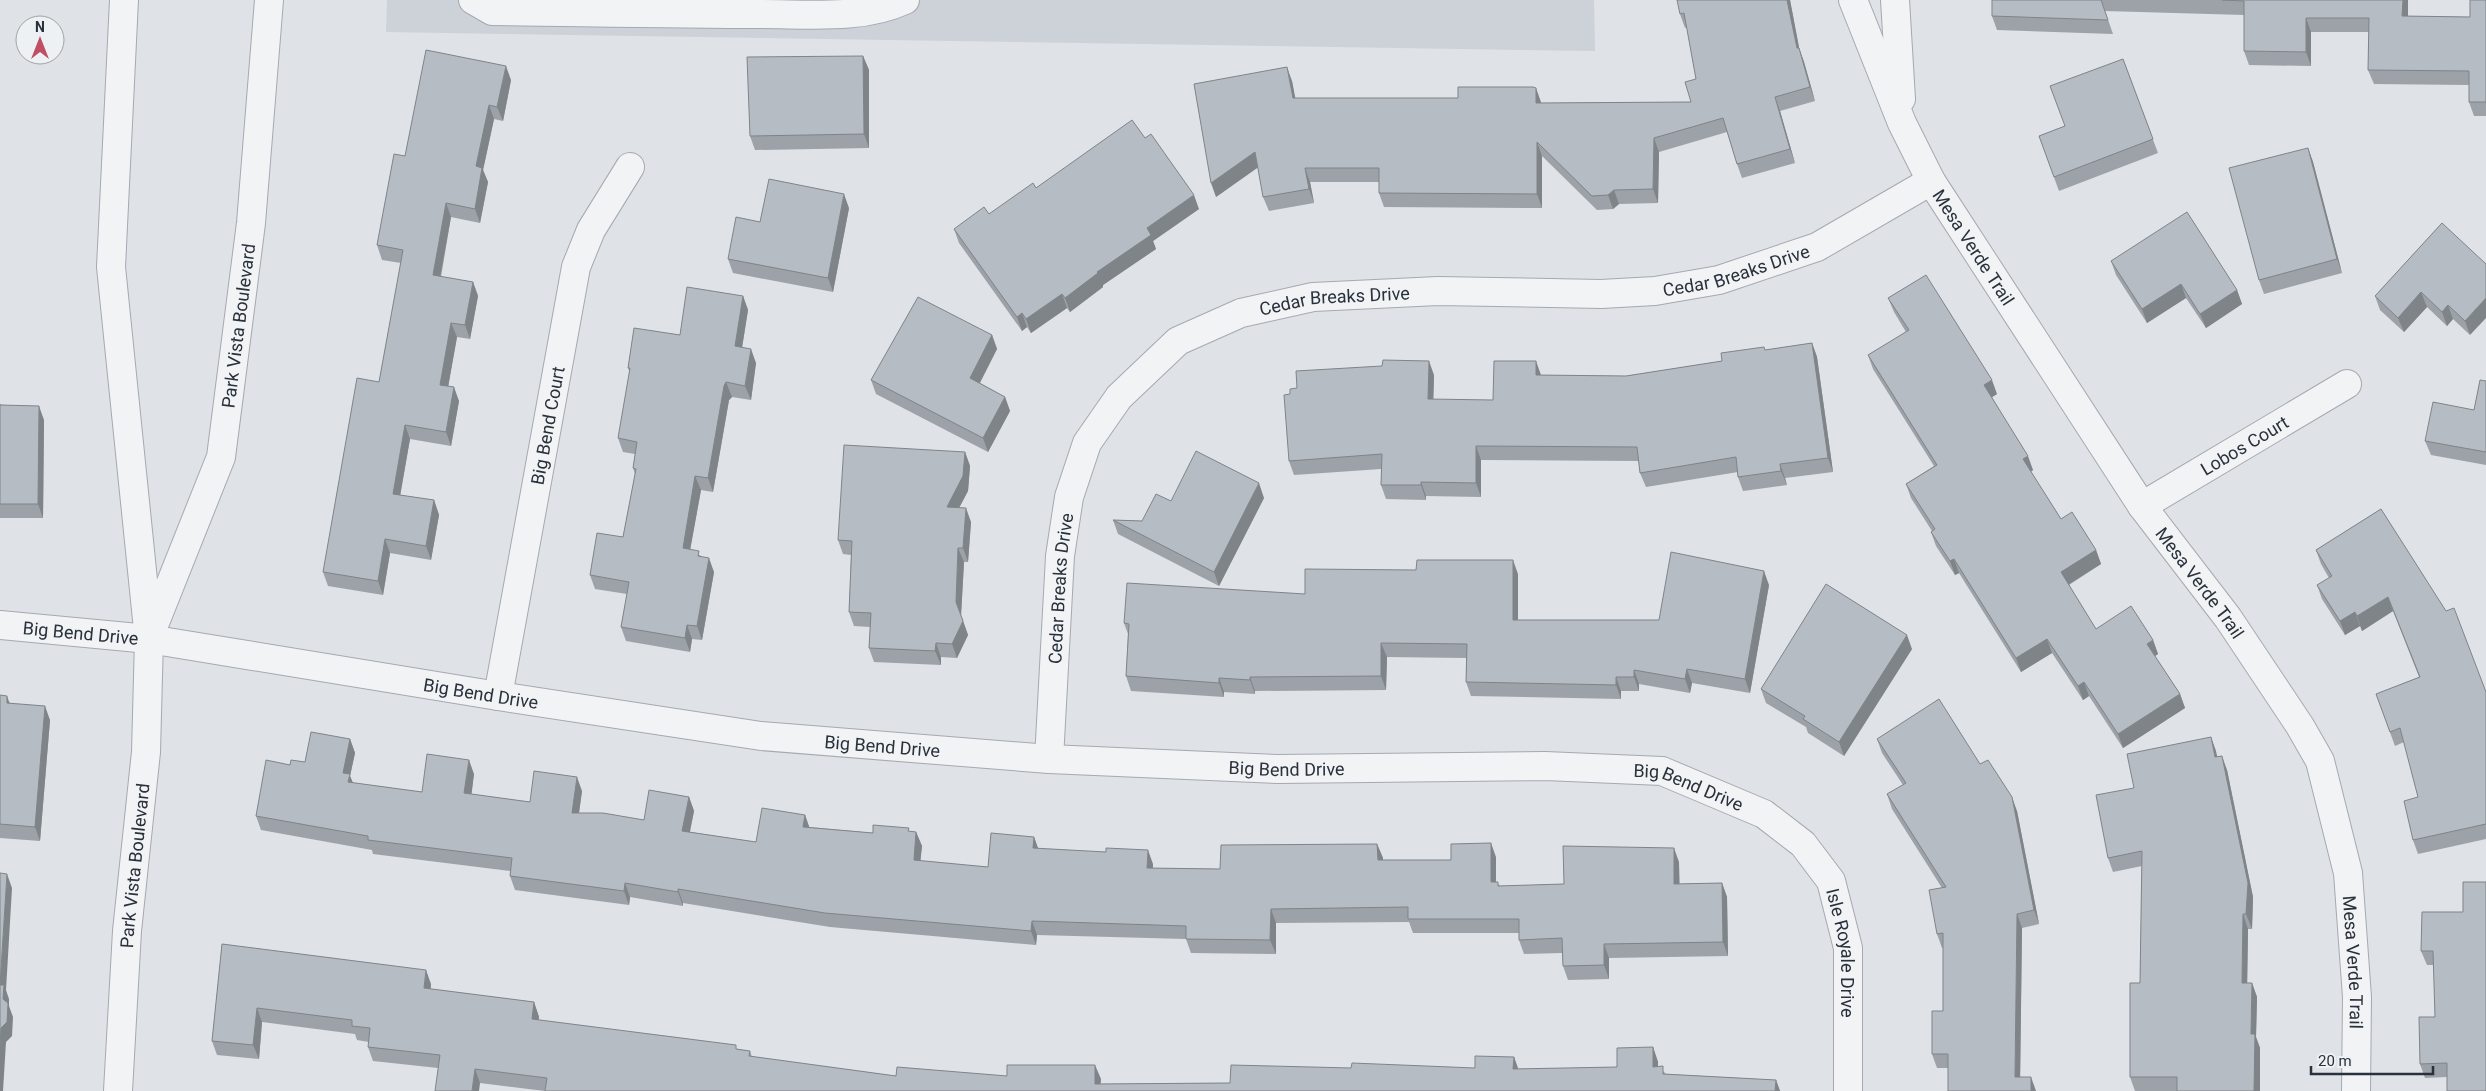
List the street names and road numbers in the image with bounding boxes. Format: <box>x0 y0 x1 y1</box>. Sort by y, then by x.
street label: Mesa Verde Trail <box>1929 185 2019 309</box>
street label: Cedar Breaks Drive <box>1661 240 1812 300</box>
street label: Park Vista Boulevard <box>217 242 259 409</box>
street label: Cedar Breaks Drive <box>1257 282 1410 319</box>
street label: Big Bend Court <box>526 364 568 486</box>
street label: Lobos Court <box>2197 411 2292 479</box>
street label: Cedar Breaks Drive <box>1044 511 1077 665</box>
street label: Mesa Verde Trail <box>2152 523 2249 642</box>
street label: Big Bend Drive <box>22 617 139 648</box>
street label: Big Bend Drive <box>422 674 540 713</box>
street label: Big Bend Drive <box>824 731 941 761</box>
street label: Big Bend Drive <box>1228 756 1345 780</box>
street label: Big Bend Drive <box>1633 759 1747 815</box>
street label: Park Vista Boulevard <box>116 782 153 949</box>
street label: Isle Royale Drive <box>1823 886 1859 1017</box>
street label: Mesa Verde Trail <box>2339 895 2368 1029</box>

